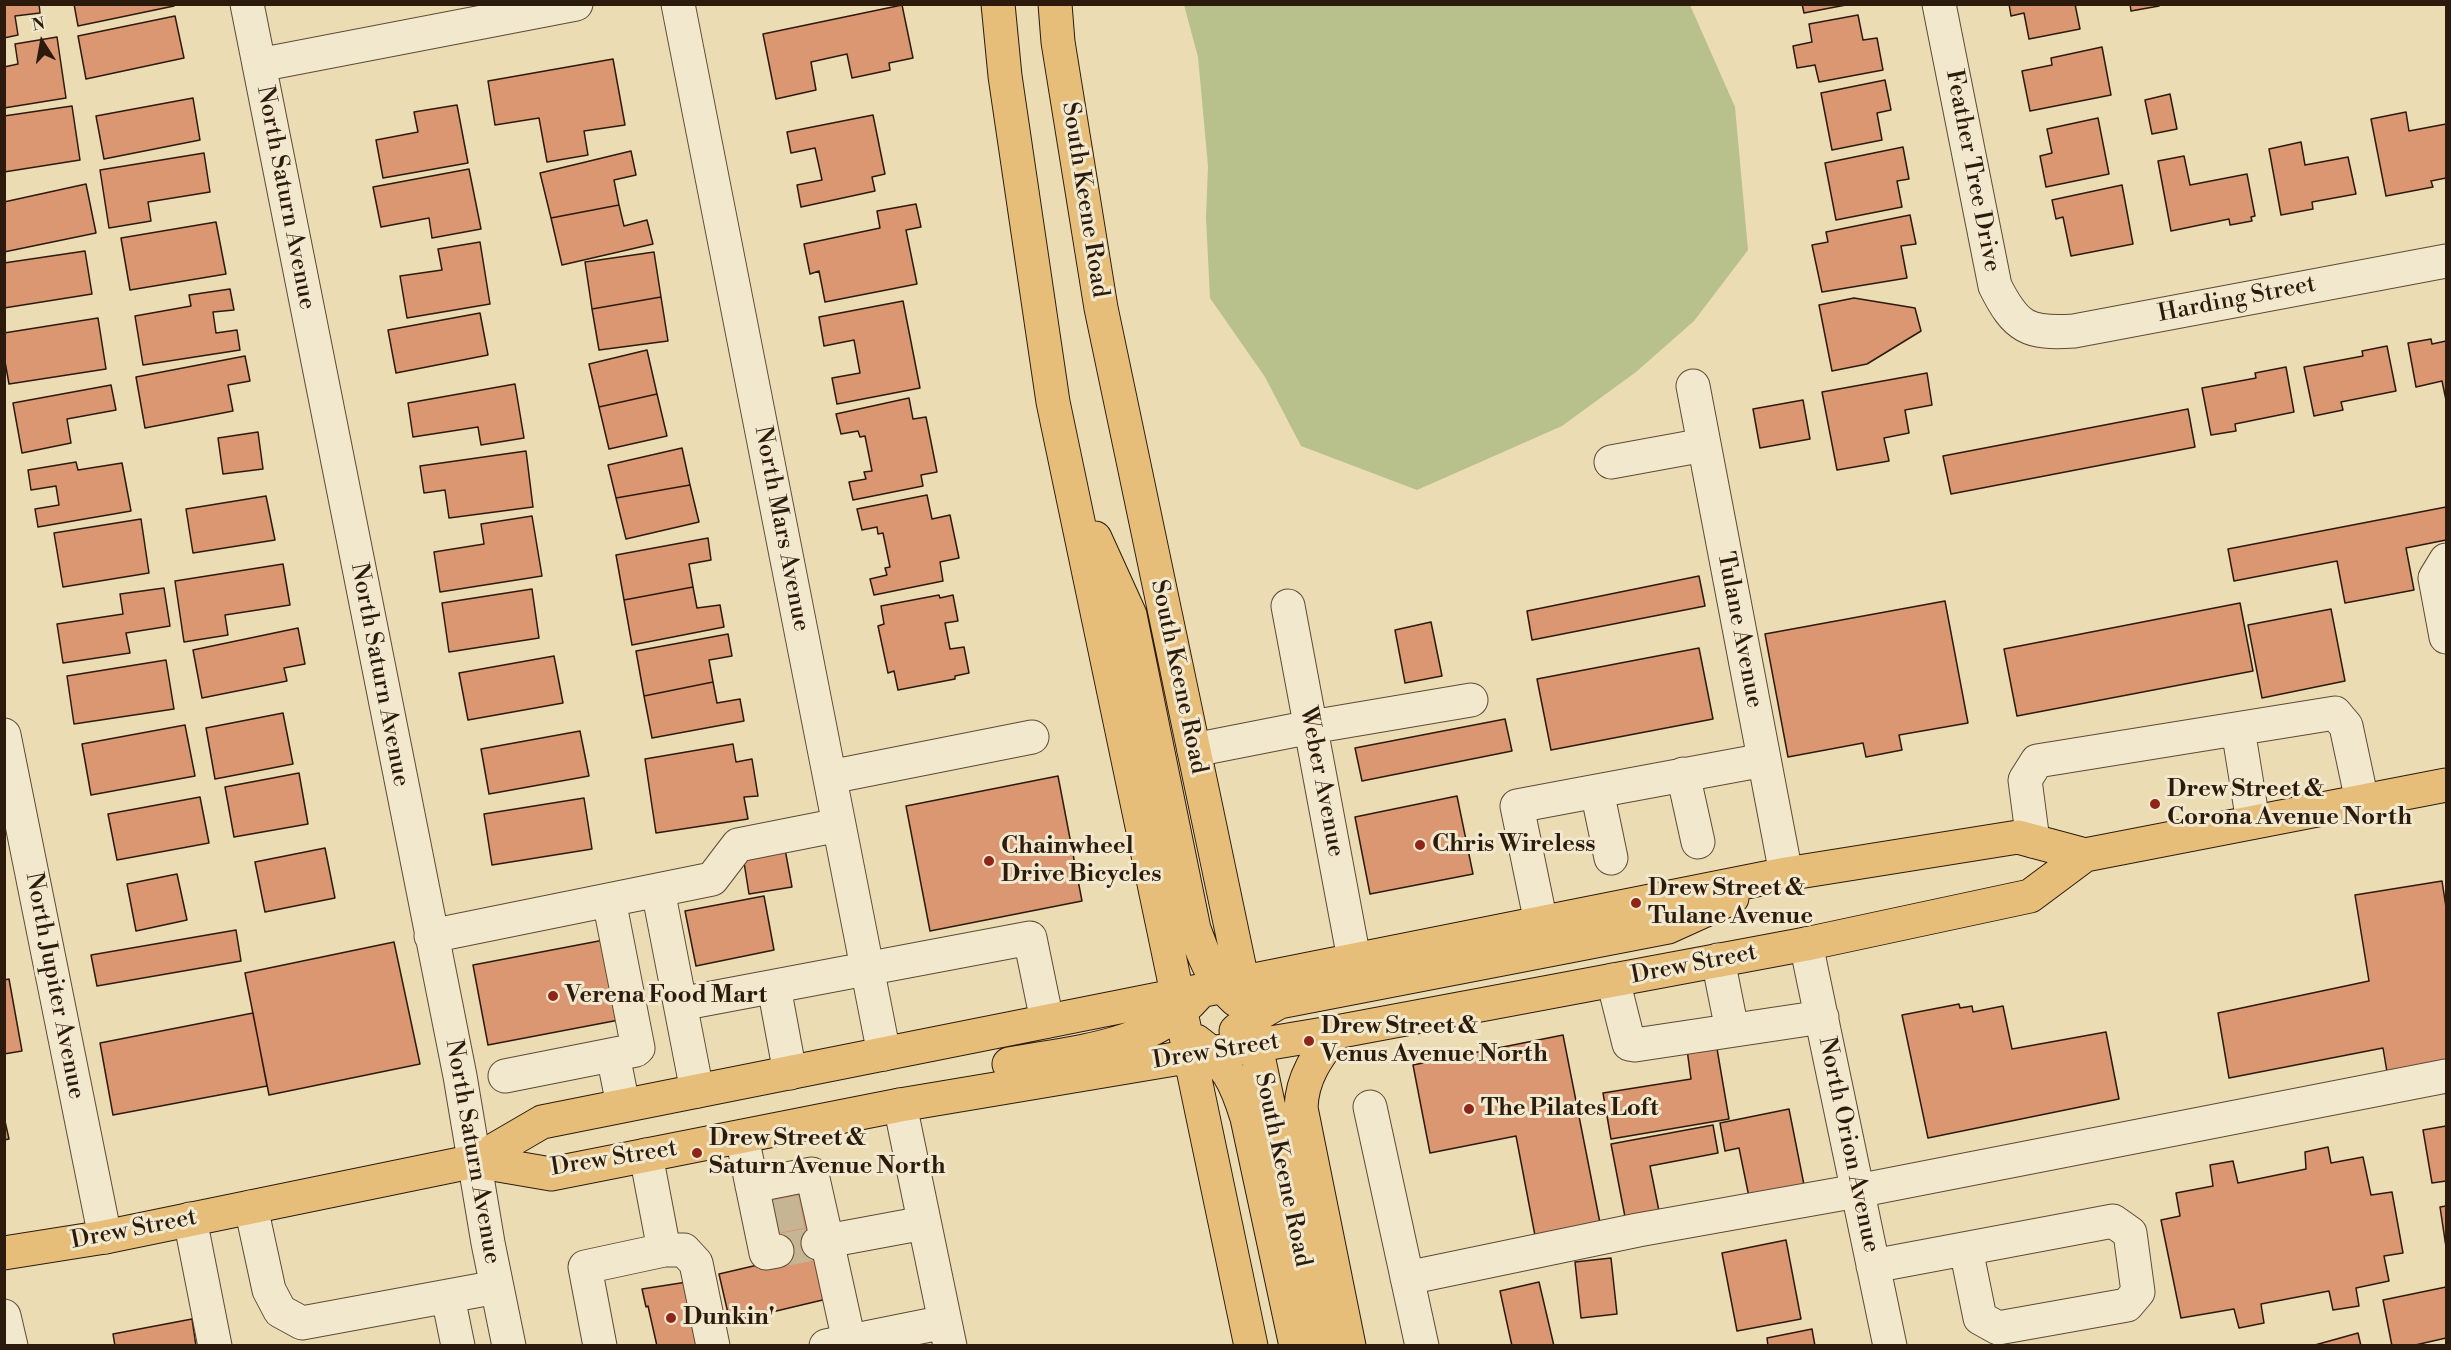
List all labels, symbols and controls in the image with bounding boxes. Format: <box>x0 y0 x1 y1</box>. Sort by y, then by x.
north arrow <box>12 12 72 72</box>
text: N <box>30 13 47 35</box>
street label: Feather Tree Drive <box>1938 68 2006 274</box>
street label: North Saturn Avenue <box>249 84 321 312</box>
street label: South Keene Road <box>1054 100 1114 300</box>
street label: Harding Street <box>2156 271 2318 329</box>
street label: North Mars Avenue <box>747 424 815 634</box>
street label: Tulane Avenue <box>1710 550 1768 710</box>
street label: North Saturn Avenue <box>343 561 415 789</box>
street label: South Keene Road <box>1143 577 1213 777</box>
street label: Weber Avenue <box>1292 704 1350 860</box>
place label: Drew Street & Corona Avenue North <box>2167 776 2412 832</box>
marker: Drew Street & Corona Avenue North <box>2148 797 2162 811</box>
place label: Chris Wireless <box>1432 831 1596 859</box>
place label: Chainwheel Drive Bicycles <box>1001 833 1162 889</box>
marker: Chris Wireless <box>1413 838 1427 852</box>
marker: Chainwheel Drive Bicycles <box>982 854 996 868</box>
street label: North Jupiter Avenue <box>18 870 90 1102</box>
place label: Drew Street & Tulane Avenue <box>1648 875 1813 931</box>
marker: Drew Street & Tulane Avenue <box>1629 896 1643 910</box>
street label: Drew Street <box>1629 939 1759 991</box>
place label: Verena Food Mart <box>565 982 767 1010</box>
marker: Verena Food Mart <box>546 989 560 1003</box>
place label: Drew Street & Venus Avenue North <box>1321 1013 1548 1069</box>
street label: Drew Street <box>1151 1028 1281 1076</box>
marker: Drew Street & Venus Avenue North <box>1302 1034 1316 1048</box>
street label: North Orion Avenue <box>1811 1035 1885 1255</box>
street label: North Saturn Avenue <box>438 1038 506 1266</box>
street label: South Keene Road <box>1247 1070 1317 1270</box>
place label: The Pilates Loft <box>1481 1095 1658 1123</box>
marker: The Pilates Loft <box>1462 1102 1476 1116</box>
place label: Drew Street & Saturn Avenue North <box>709 1125 946 1181</box>
street label: Drew Street <box>549 1135 679 1183</box>
marker: Drew Street & Saturn Avenue North <box>690 1146 704 1160</box>
street label: Drew Street <box>69 1204 199 1256</box>
place label: Dunkin' <box>683 1304 775 1332</box>
marker: Dunkin' <box>664 1311 678 1325</box>

